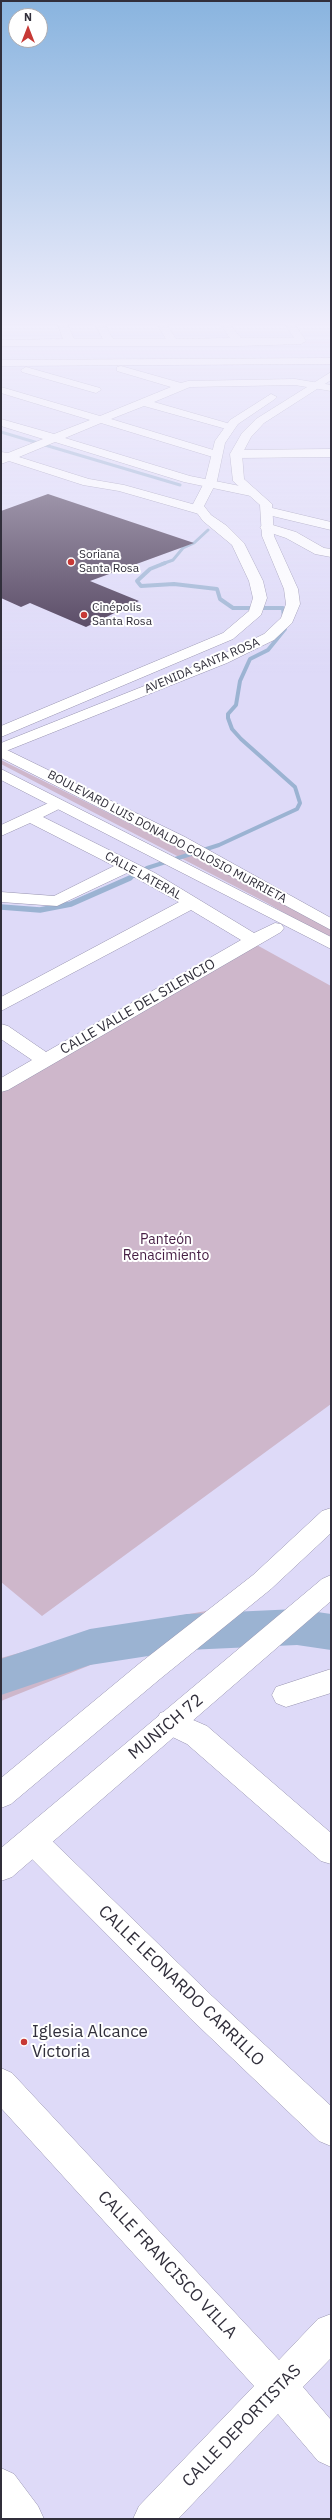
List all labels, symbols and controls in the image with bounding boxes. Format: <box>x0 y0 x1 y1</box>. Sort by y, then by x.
north arrow <box>8 8 48 48</box>
text: N <box>24 10 32 24</box>
place label: Soriana Santa Rosa <box>79 548 139 576</box>
marker: Soriana Santa Rosa <box>66 557 76 567</box>
place label: Cinépolis Santa Rosa <box>92 601 152 629</box>
marker: Cinépolis Santa Rosa <box>79 610 89 620</box>
street label: AVENIDA SANTA ROSA <box>142 635 262 697</box>
street label: BOULEVARD LUIS DONALDO COLOSIO MURRIETA <box>45 768 289 906</box>
street label: CALLE LATERAL <box>102 849 184 903</box>
street label: CALLE VALLE DEL SILENCIO <box>57 956 219 1058</box>
park label: Panteón Renacimiento <box>123 1232 209 1264</box>
street label: MUNICH 72 <box>125 1690 207 1764</box>
street label: CALLE LEONARDO CARRILLO <box>94 1901 268 2071</box>
place label: Iglesia Alcance Victoria <box>32 2022 148 2062</box>
marker: Iglesia Alcance Victoria <box>19 2037 29 2047</box>
street label: CALLE FRANCISCO VILLA <box>93 2187 241 2343</box>
street label: CALLE DEPORTISTAS <box>178 2361 306 2491</box>

